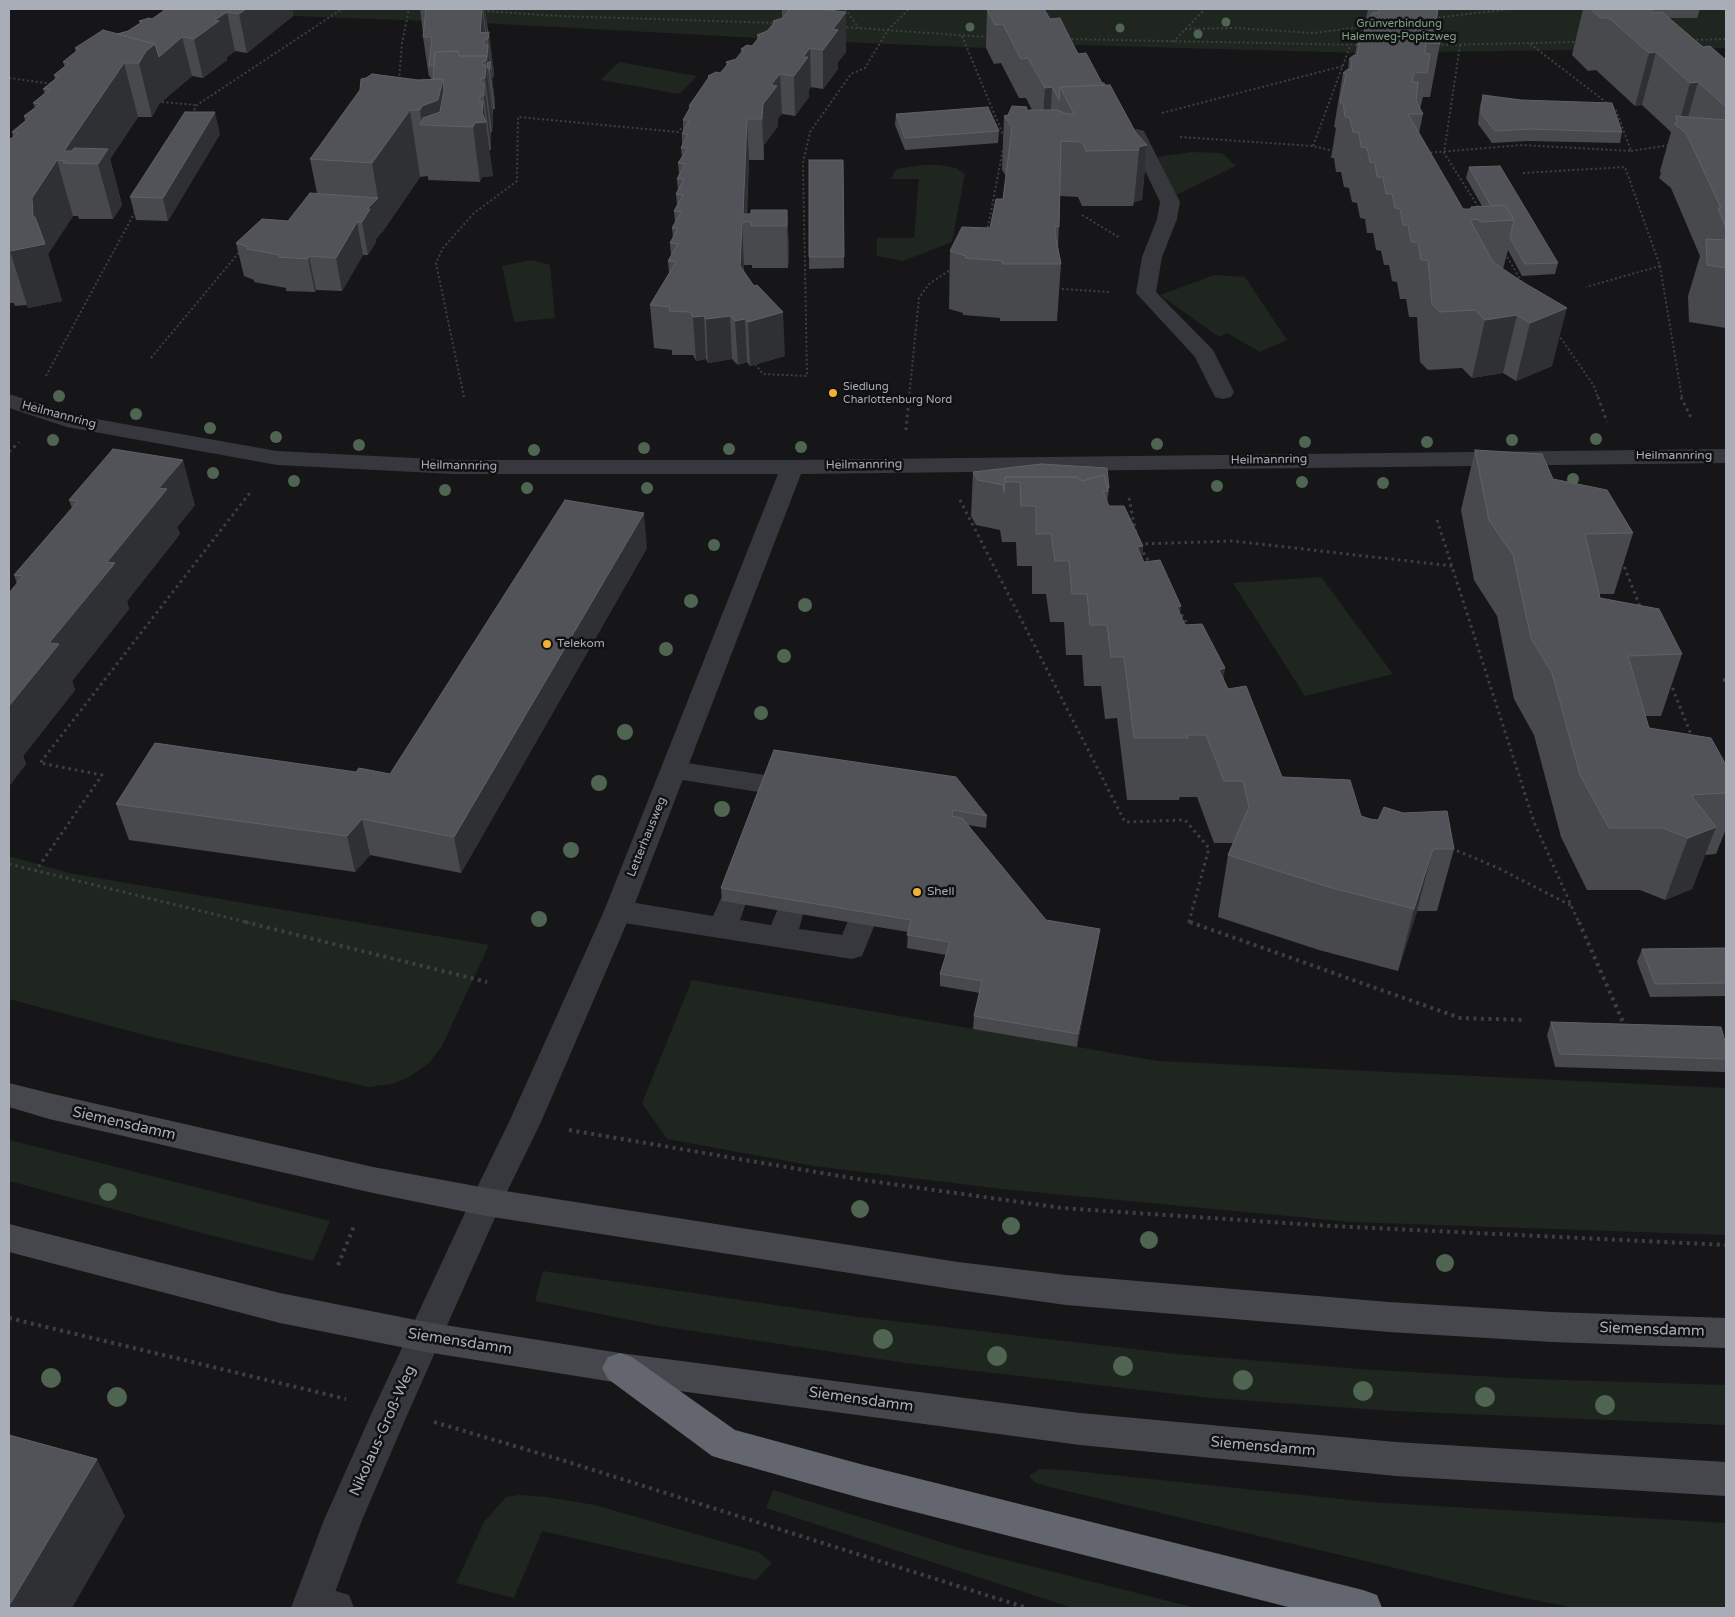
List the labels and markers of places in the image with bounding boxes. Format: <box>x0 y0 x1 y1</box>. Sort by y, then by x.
place label: Siedlung Charlottenburg Nord <box>843 380 952 406</box>
marker: Siedlung Charlottenburg Nord <box>827 387 839 399</box>
place label: Telekom <box>557 637 605 651</box>
marker: Telekom <box>541 638 553 650</box>
place label: Shell <box>927 885 954 899</box>
marker: Shell <box>911 886 923 898</box>

